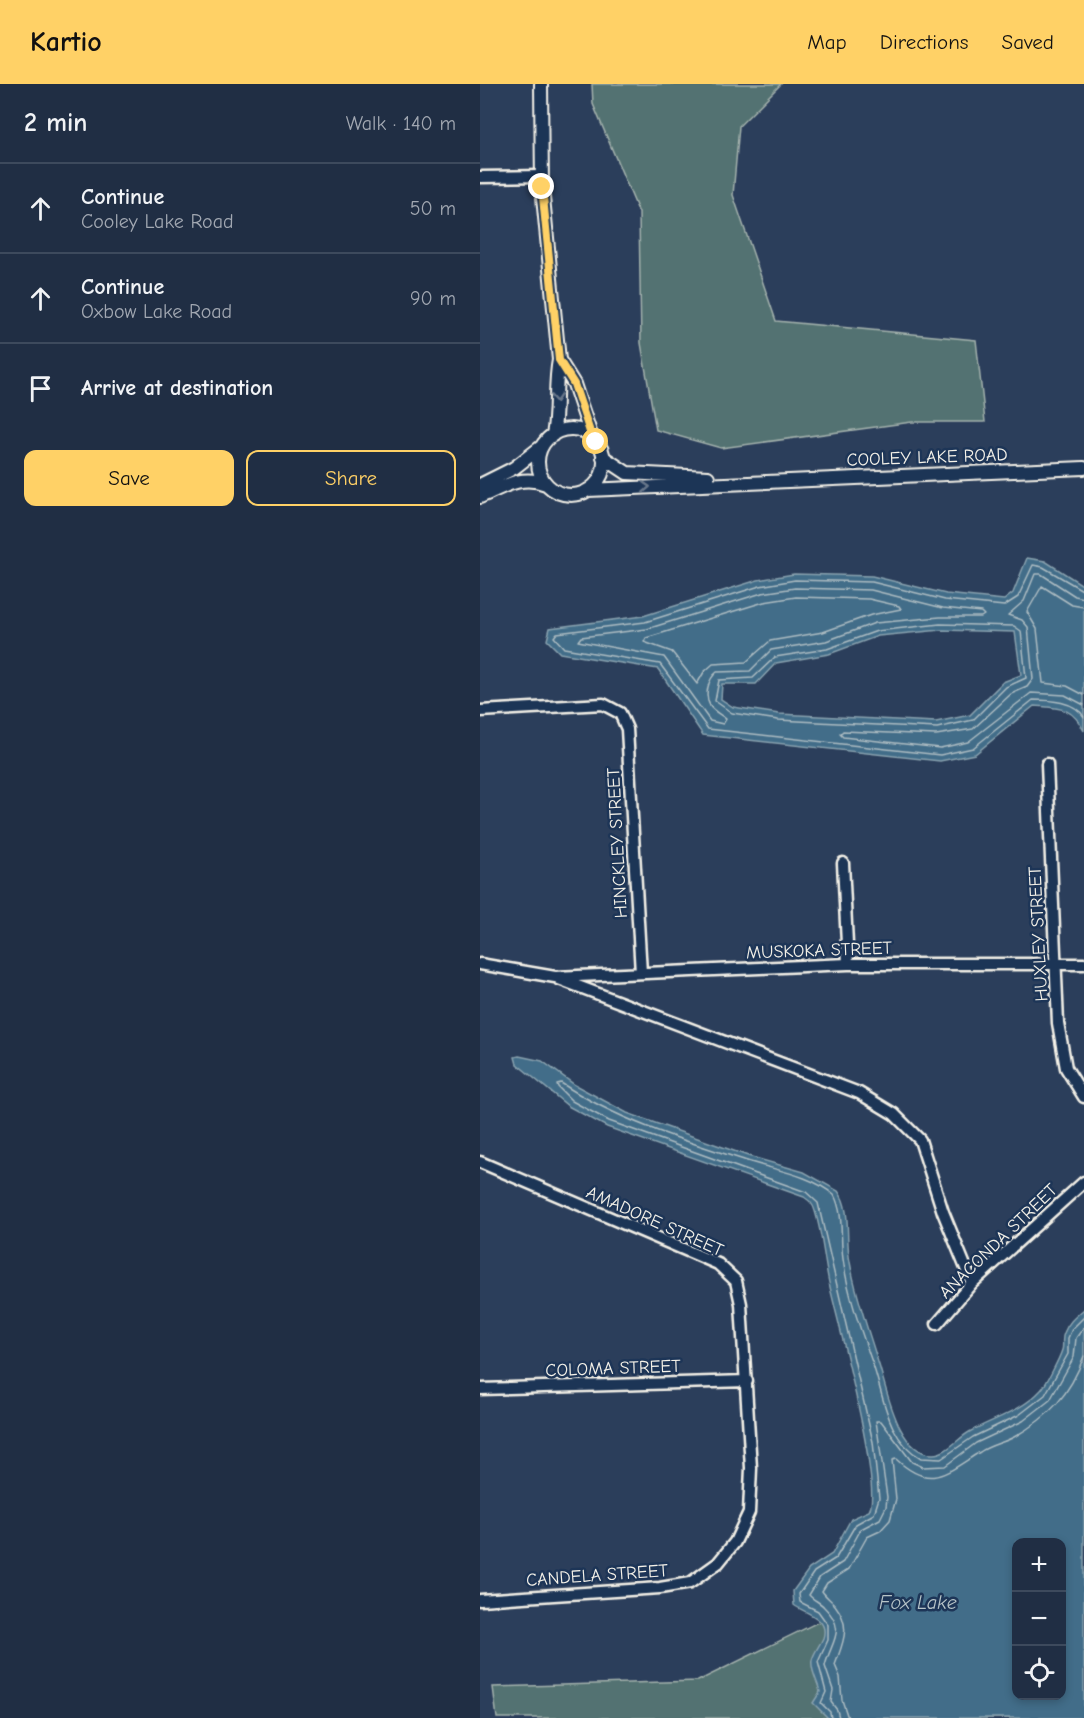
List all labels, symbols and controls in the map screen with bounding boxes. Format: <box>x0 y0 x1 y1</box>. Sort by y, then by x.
text: Kartio <box>30 26 102 58</box>
text: Map <box>807 30 847 54</box>
text: Directions <box>880 30 969 54</box>
text: Saved <box>1002 30 1054 54</box>
text: 2 min <box>24 108 87 138</box>
text: Walk · 140 m <box>346 112 456 135</box>
route end <box>528 173 554 199</box>
text: Continue <box>81 184 164 210</box>
icon: ahead <box>24 192 57 225</box>
text: 50 m <box>410 197 456 220</box>
text: Cooley Lake Road <box>81 210 234 233</box>
text: Continue <box>81 274 164 300</box>
icon: ahead <box>24 282 57 315</box>
text: 90 m <box>410 287 456 310</box>
text: Oxbow Lake Road <box>81 300 232 323</box>
icon: arrive <box>24 372 57 405</box>
text: Arrive at destination <box>81 375 273 401</box>
one-way arrow <box>549 393 562 402</box>
route start <box>582 428 608 454</box>
street label: COOLEY LAKE ROAD <box>846 444 1008 471</box>
button: Save <box>24 450 234 506</box>
button: Share <box>246 450 456 506</box>
one-way arrow <box>642 481 651 494</box>
street label: HINCKLEY STREET <box>603 767 632 919</box>
street label: HUXLEY STREET <box>1024 865 1053 1002</box>
street label: MUSKOKA STREET <box>746 937 893 964</box>
street label: ANACONDA STREET <box>935 1179 1062 1303</box>
street label: AMADORE STREET <box>583 1182 727 1261</box>
street label: COLOMA STREET <box>545 1356 682 1381</box>
map controls <box>1012 1538 1066 1700</box>
button: + <box>1012 1538 1066 1592</box>
street label: CANDELA STREET <box>525 1560 669 1591</box>
water label: Fox Lake <box>879 1591 957 1614</box>
button: − <box>1012 1592 1066 1646</box>
button: locate <box>1012 1646 1066 1700</box>

